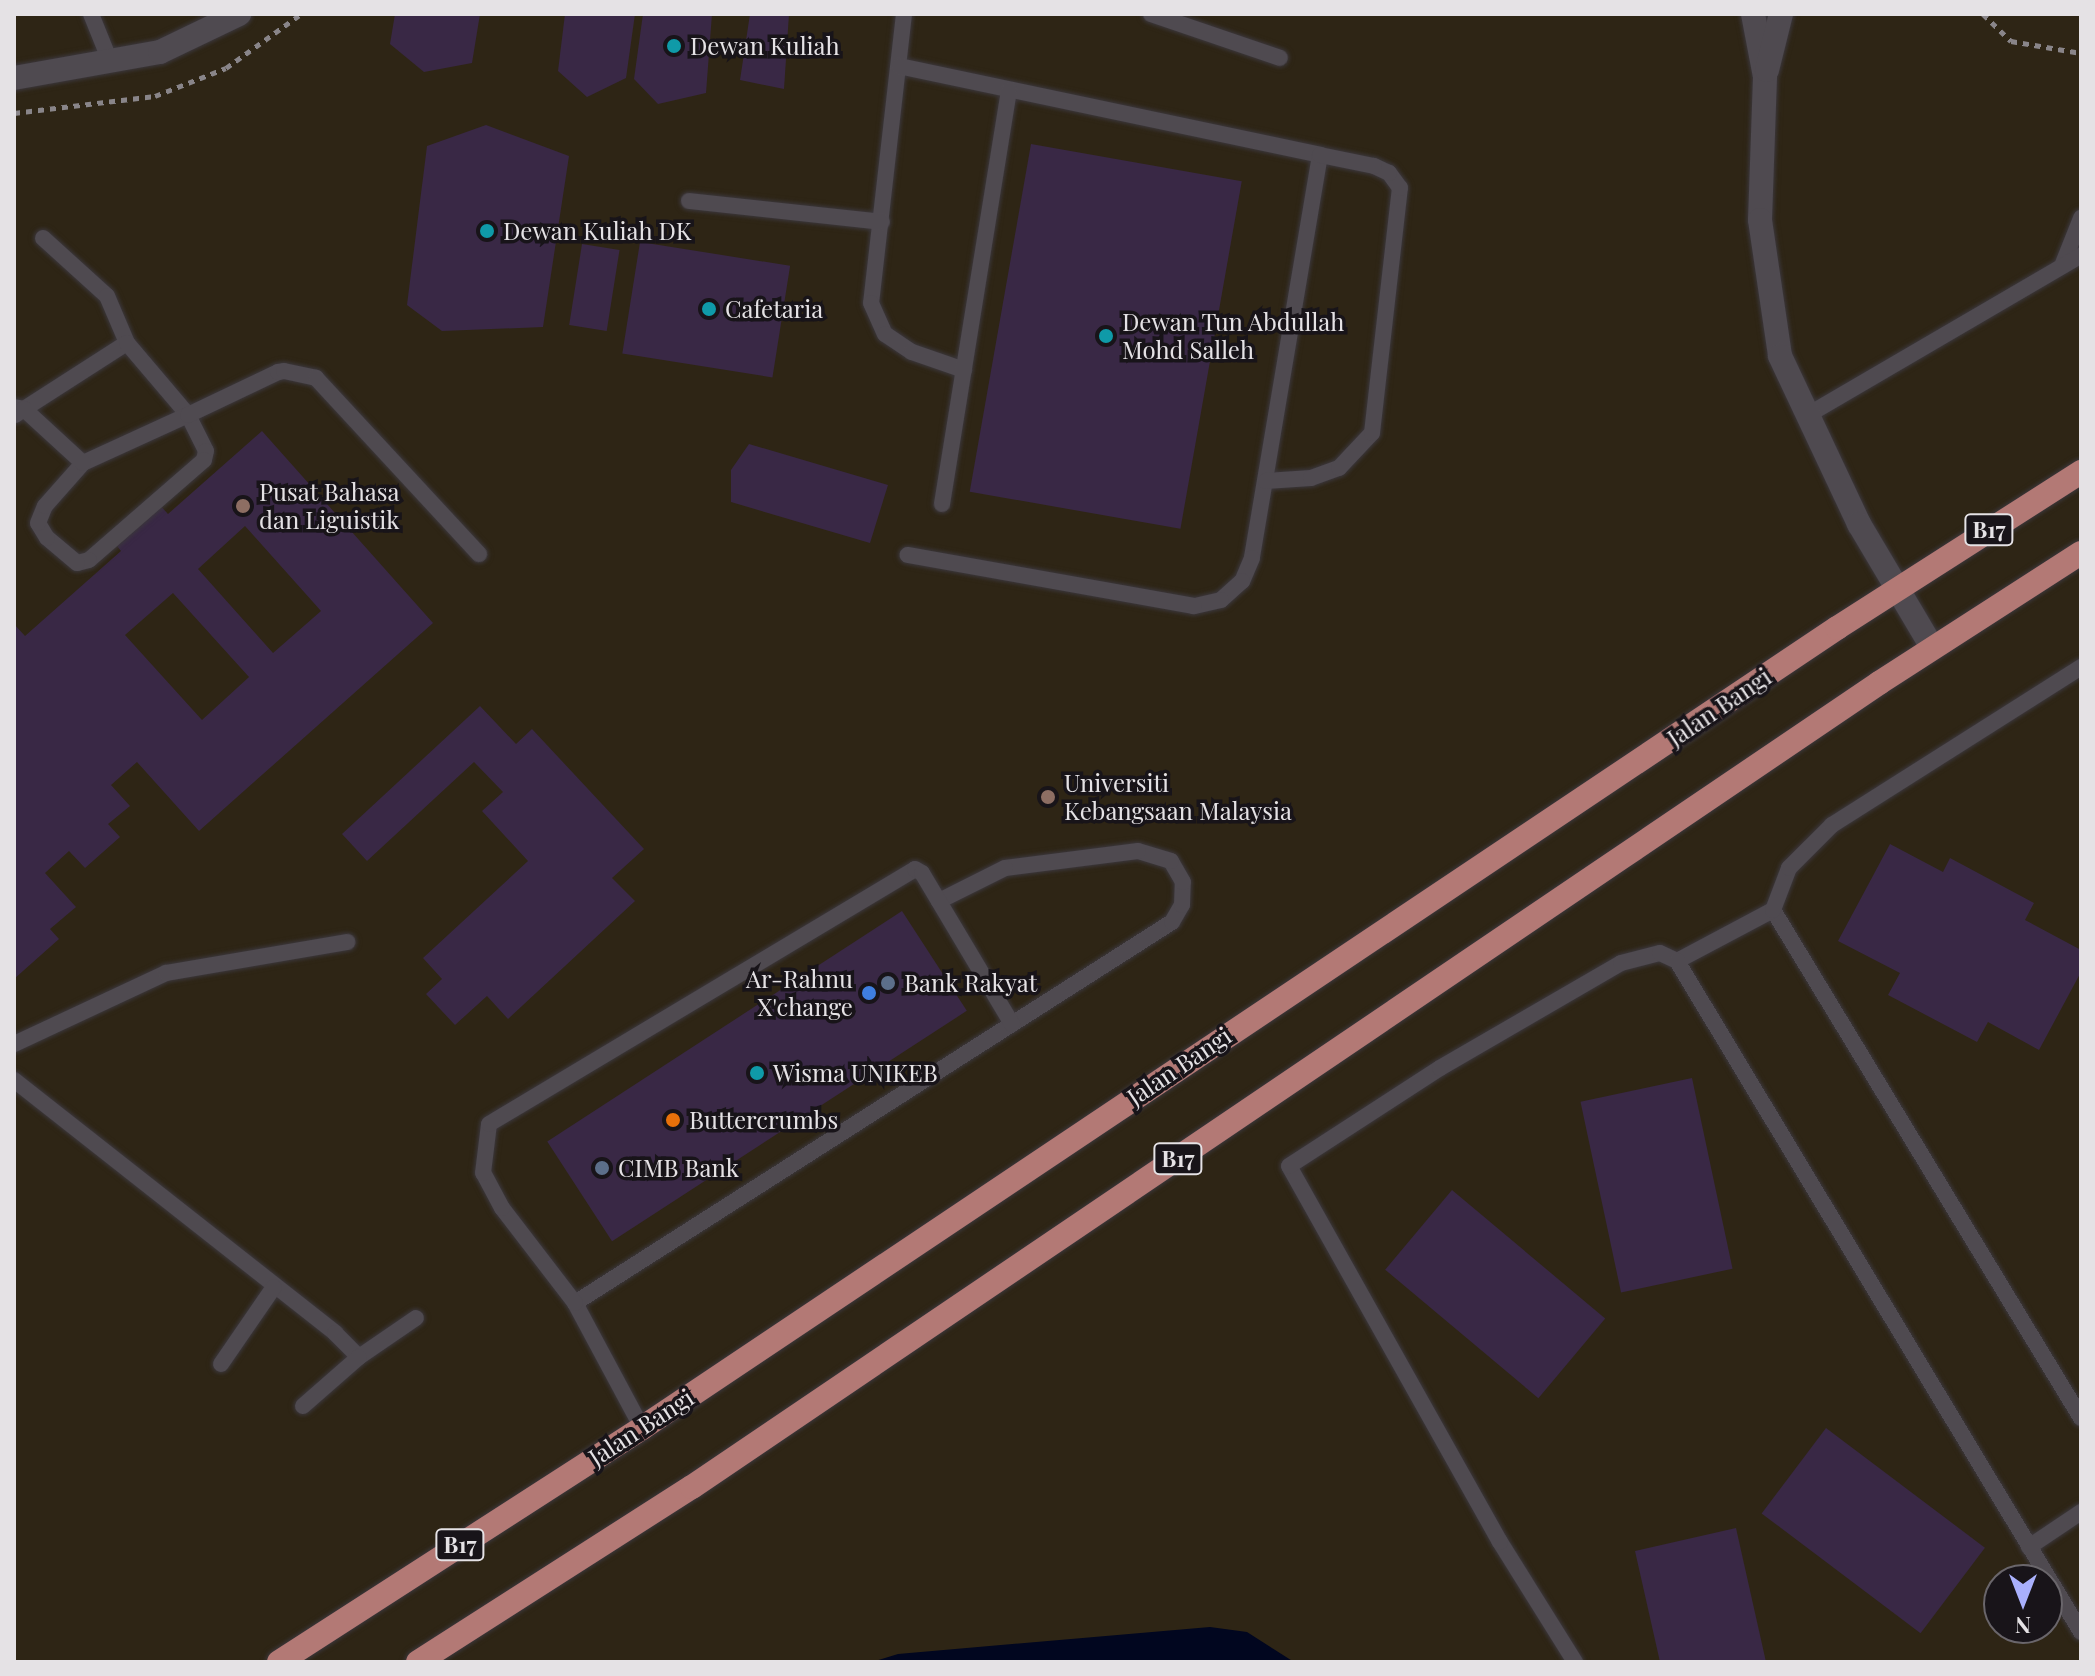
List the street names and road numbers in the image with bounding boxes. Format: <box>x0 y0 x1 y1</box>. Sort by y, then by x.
road number: B17 <box>1963 512 2015 548</box>
street label: Jalan Bangi <box>1662 662 1776 752</box>
street label: Jalan Bangi <box>1122 1021 1236 1111</box>
road number: B17 <box>1152 1141 1204 1177</box>
street label: Jalan Bangi <box>583 1382 699 1472</box>
road number: B17 <box>434 1527 486 1563</box>

